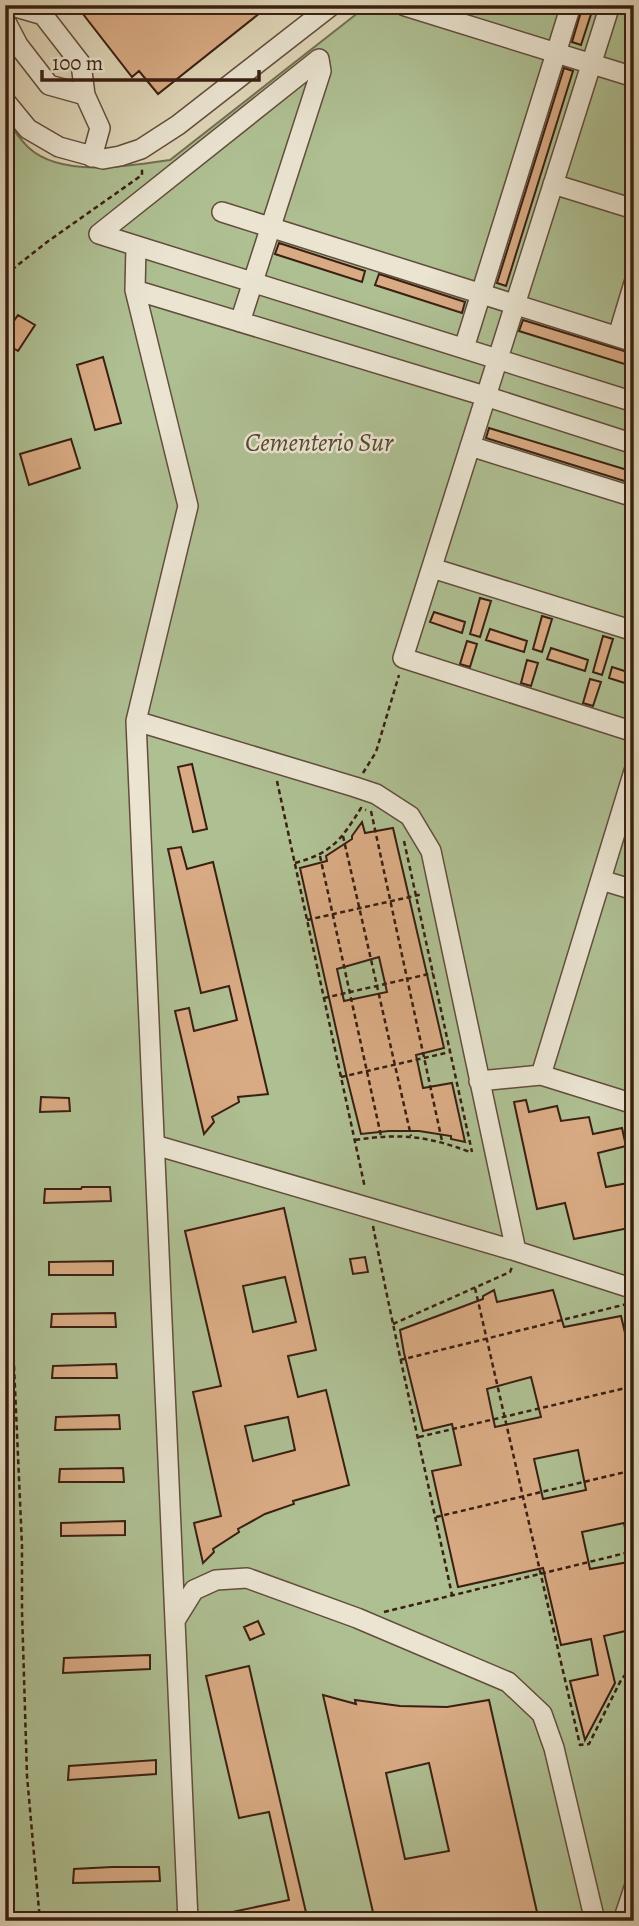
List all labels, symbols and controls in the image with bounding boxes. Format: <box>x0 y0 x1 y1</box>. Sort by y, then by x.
scale bar <box>42 38 259 82</box>
text: 100 m <box>52 49 103 77</box>
park label: Cementerio Sur <box>245 425 394 460</box>

